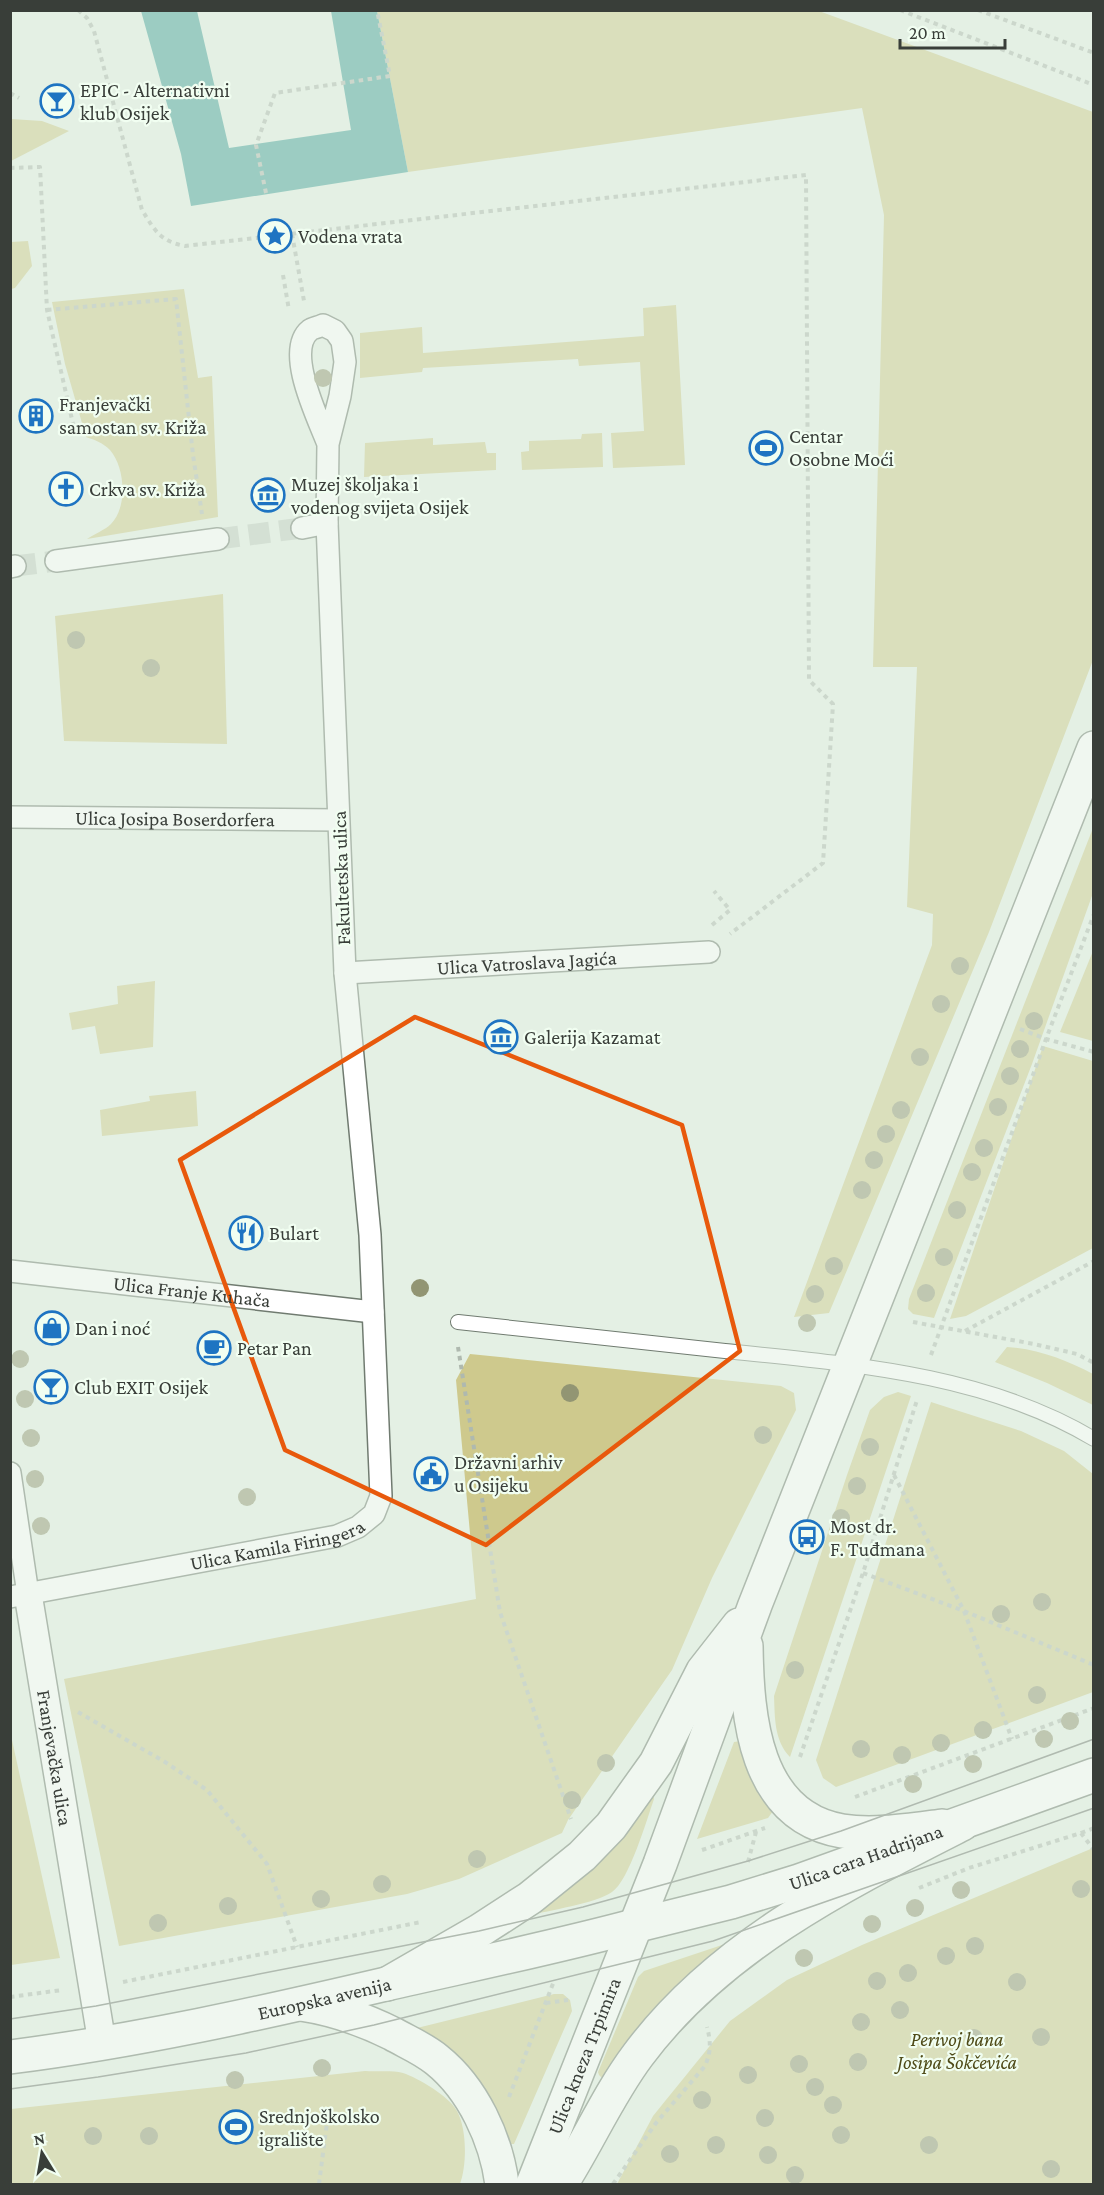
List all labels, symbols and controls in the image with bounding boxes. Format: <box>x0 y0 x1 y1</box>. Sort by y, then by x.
scale bar <box>900 12 1005 50</box>
text: 20 m <box>909 23 946 43</box>
place label: EPIC - Alternativni klub Osijek <box>80 79 230 125</box>
bar icon: EPIC - Alternativni klub Osijek <box>39 83 75 119</box>
place icon: Vodena vrata <box>257 218 293 254</box>
place label: Vodena vrata <box>298 225 403 247</box>
place label: Franjevački samostan sv. Križa <box>59 393 206 438</box>
building icon: Franjevački samostan sv. Križa <box>18 398 54 434</box>
place label: Centar Osobne Moći <box>789 425 894 470</box>
sports icon: Centar Osobne Moći <box>748 430 784 466</box>
church icon: Crkva sv. Križa <box>48 471 84 507</box>
place label: Muzej školjaka i vodenog svijeta Osijek <box>290 473 469 519</box>
museum icon: Muzej školjaka i vodenog svijeta Osijek <box>250 477 286 513</box>
place label: Crkva sv. Križa <box>89 478 205 500</box>
street label: Ulica Josipa Boserdorfera <box>75 807 275 830</box>
street label: Fakultetska ulica <box>328 810 354 946</box>
street label: Ulica Vatroslava Jagića <box>436 946 617 979</box>
museum icon: Galerija Kazamat <box>483 1019 519 1055</box>
place label: Galerija Kazamat <box>524 1026 661 1049</box>
restaurant icon: Bulart <box>228 1215 264 1251</box>
place label: Bulart <box>269 1222 319 1244</box>
street label: Ulica Franje Kuhača <box>112 1272 272 1311</box>
shop icon: Dan i noć <box>34 1310 70 1346</box>
place label: Dan i noć <box>75 1317 151 1339</box>
cafe icon: Petar Pan <box>196 1330 232 1366</box>
place label: Petar Pan <box>237 1337 312 1359</box>
bar icon: Club EXIT Osijek <box>33 1369 69 1405</box>
place label: Club EXIT Osijek <box>74 1376 209 1399</box>
place label: Državni arhiv u Osijeku <box>454 1451 563 1497</box>
public building icon: Državni arhiv u Osijeku <box>413 1456 449 1492</box>
street label: Ulica Kamila Firingera <box>188 1515 369 1574</box>
place label: Most dr. F. Tuđmana <box>830 1515 925 1560</box>
bus stop icon: Most dr. F. Tuđmana <box>789 1519 825 1555</box>
street label: Franjevačka ulica <box>33 1688 77 1828</box>
street label: Ulica cara Hadrijana <box>786 1819 945 1894</box>
street label: Europska avenija <box>256 1972 393 2024</box>
street label: Ulica kneza Trpimira <box>543 1974 625 2137</box>
park label: Perivoj bana Josipa Šokčevića <box>894 2028 1017 2074</box>
place label: Srednjoškolsko igralište <box>259 2105 380 2151</box>
sports icon: Srednjoškolsko igralište <box>218 2109 254 2145</box>
north arrow <box>12 2123 72 2183</box>
text: N <box>32 2129 46 2148</box>

